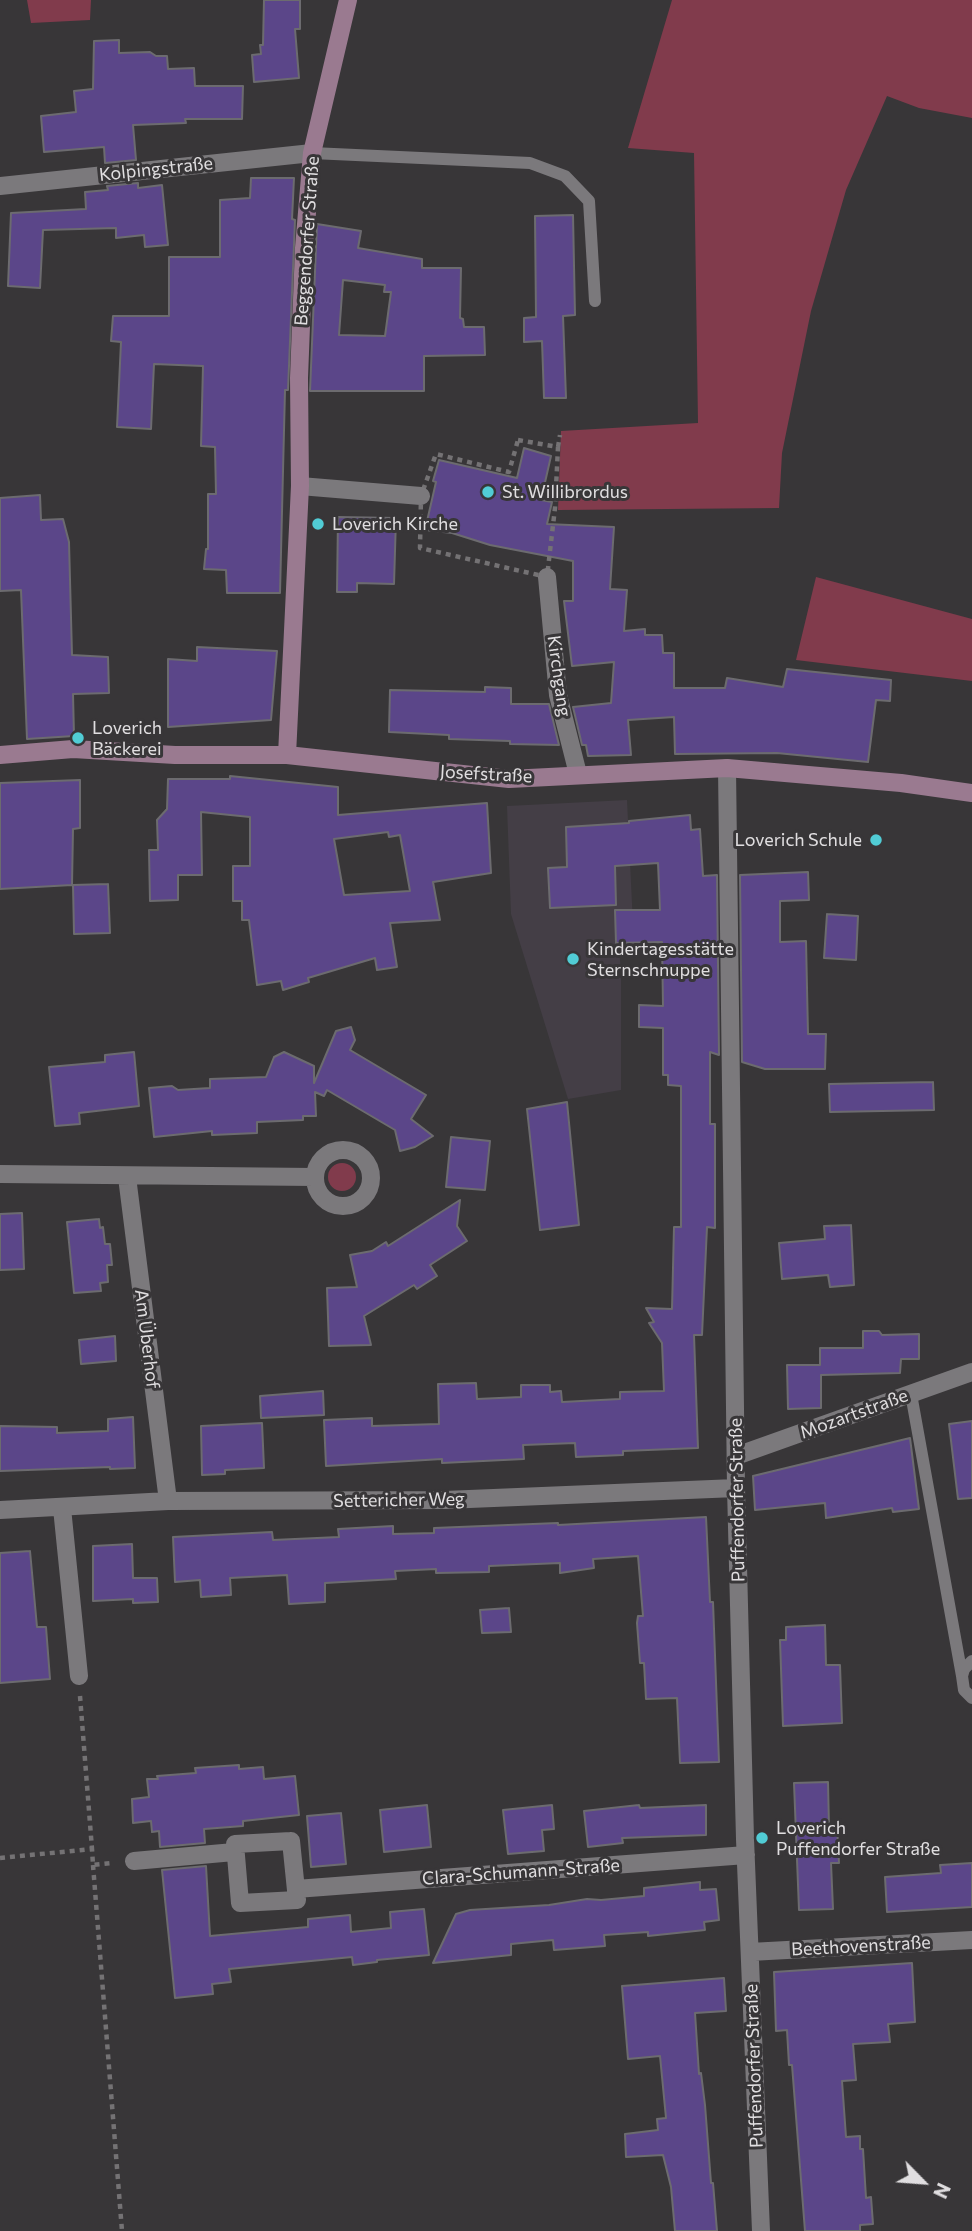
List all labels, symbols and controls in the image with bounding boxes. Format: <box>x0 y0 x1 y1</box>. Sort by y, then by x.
street label: Kolpingstraße <box>98 152 214 186</box>
street label: Beggendorfer Straße <box>290 155 324 327</box>
place label: St. Willibrordus <box>502 481 628 503</box>
marker: St. Willibrordus <box>480 484 496 500</box>
place label: Loverich Kirche <box>332 513 458 535</box>
marker: Loverich Kirche <box>310 516 326 532</box>
street label: Kirchgang <box>543 634 575 718</box>
place label: Loverich Bäckerei <box>92 717 162 760</box>
marker: Loverich Bäckerei <box>70 730 86 746</box>
street label: Josefstraße <box>439 761 533 787</box>
place label: Loverich Schule <box>734 829 862 851</box>
marker: Loverich Schule <box>868 832 884 848</box>
place label: Kindertagesstätte Sternschnuppe <box>587 938 734 981</box>
marker: Kindertagesstätte Sternschnuppe <box>565 951 581 967</box>
street label: Am Überhof <box>130 1288 164 1390</box>
street label: Mozartstraße <box>797 1384 911 1444</box>
street label: Puffendorfer Straße <box>725 1418 749 1582</box>
street label: Settericher Weg <box>333 1488 465 1512</box>
place label: Loverich Puffendorfer Straße <box>776 1817 940 1860</box>
marker: Loverich Puffendorfer Straße <box>754 1830 770 1846</box>
street label: Clara-Schumann-Straße <box>421 1854 621 1890</box>
street label: Beethovenstraße <box>791 1932 931 1960</box>
street label: Puffendorfer Straße <box>740 1984 768 2148</box>
north arrow <box>888 2147 958 2217</box>
text: N <box>929 2180 956 2202</box>

